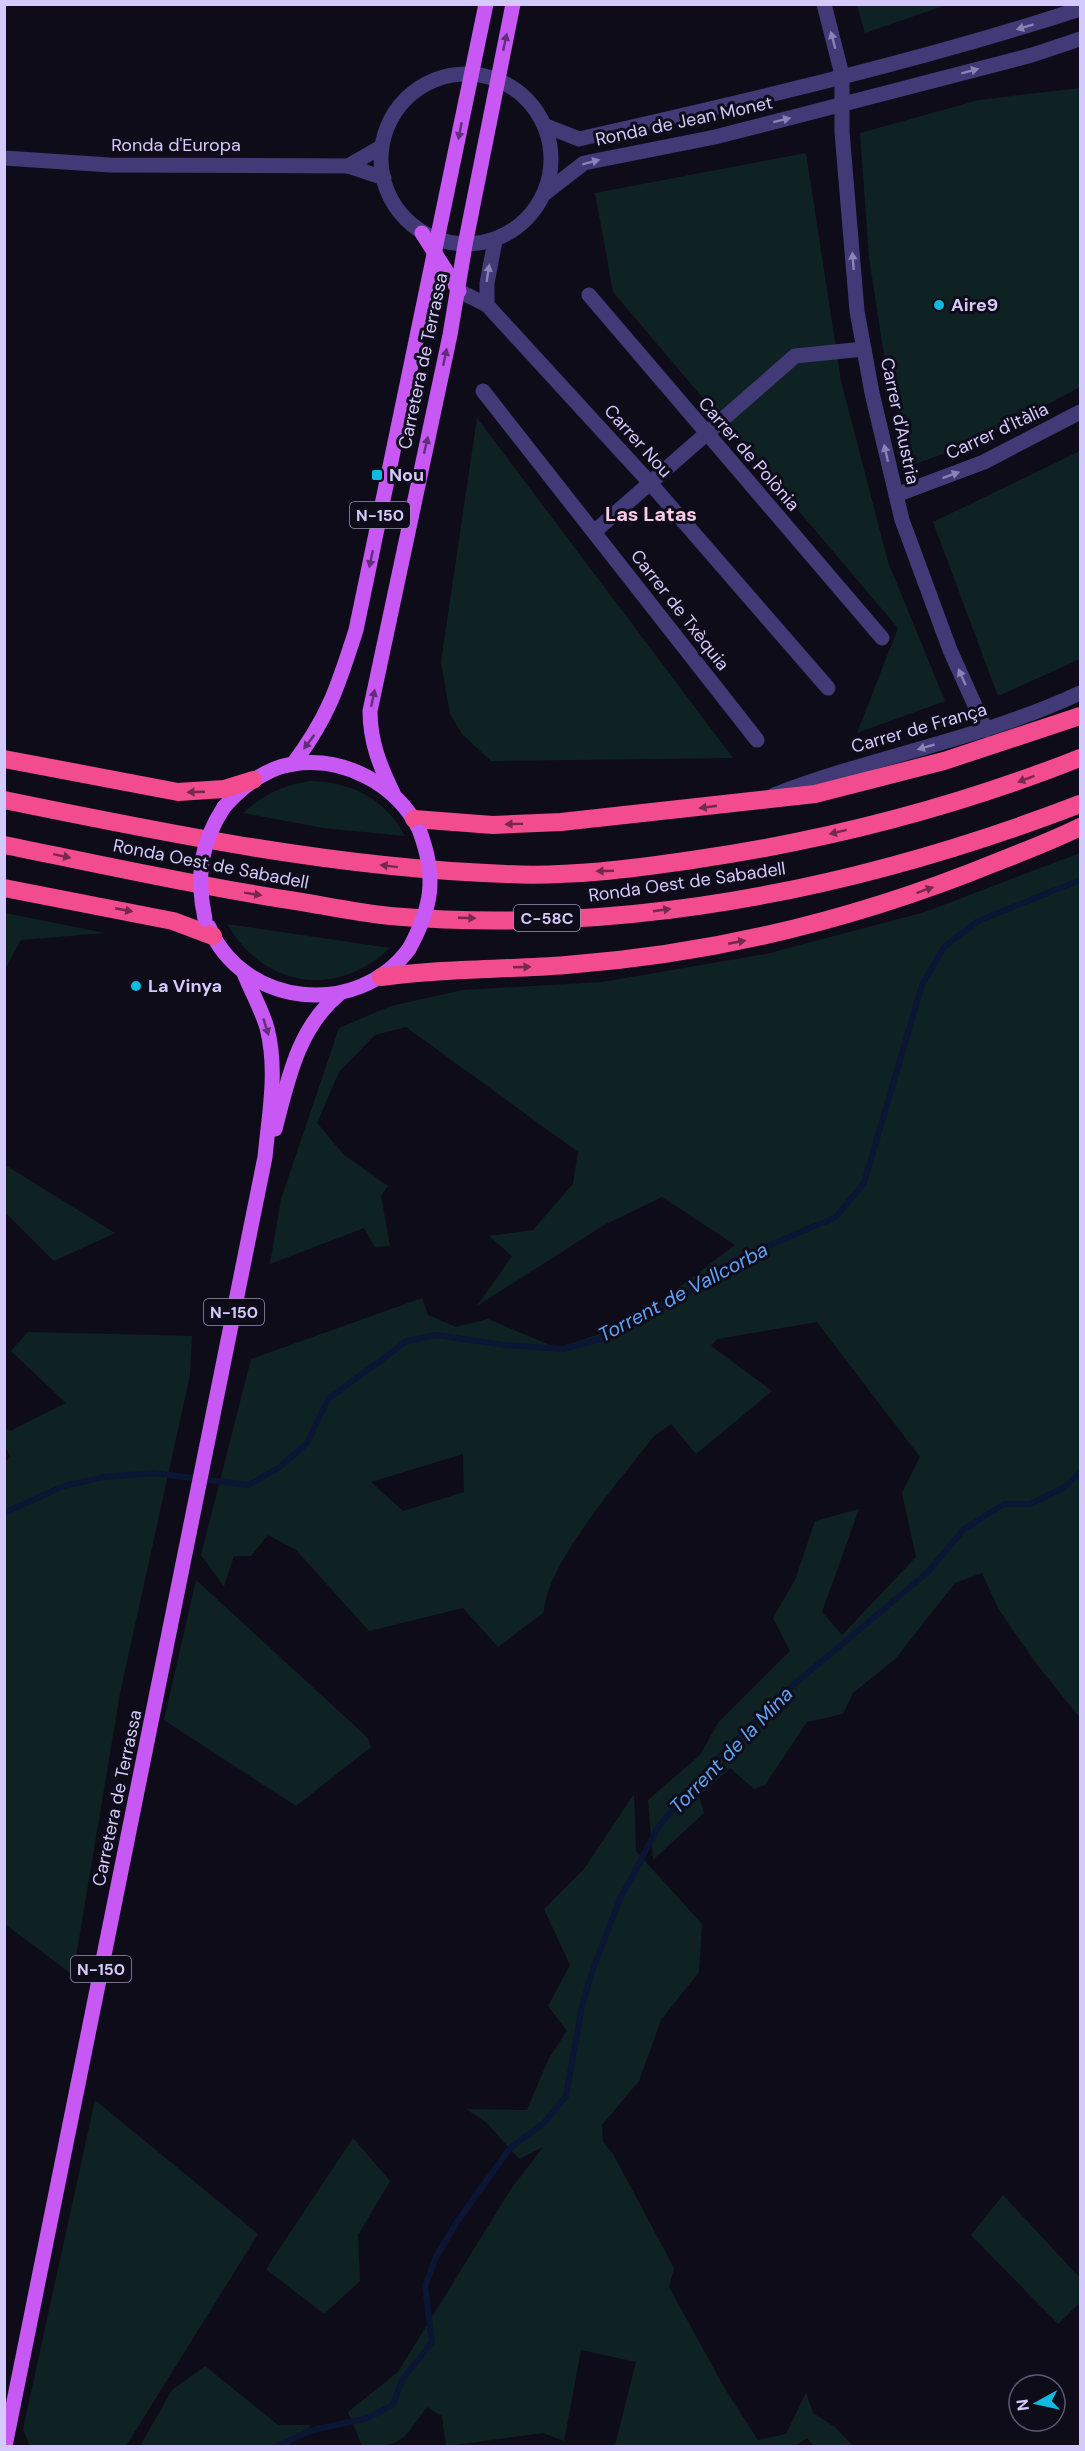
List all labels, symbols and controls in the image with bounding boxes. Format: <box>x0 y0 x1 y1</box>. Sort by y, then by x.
one-way arrow <box>1016 23 1034 32</box>
one-way arrow <box>827 31 837 49</box>
one-way arrow <box>501 33 511 51</box>
one-way arrow <box>961 66 980 76</box>
street label: Ronda de Jean Monet <box>593 90 775 152</box>
one-way arrow <box>772 115 791 125</box>
one-way arrow <box>455 121 465 140</box>
street label: Ronda d'Europa <box>111 133 241 157</box>
one-way arrow <box>582 157 600 166</box>
one-way arrow <box>848 251 857 270</box>
one-way arrow <box>484 263 493 282</box>
street label: Carretera de Terrassa <box>393 271 453 451</box>
place label: Aire9 <box>951 293 998 317</box>
marker: Aire9 <box>932 298 946 312</box>
one-way arrow <box>441 347 450 366</box>
street label: Carrer d'Austria <box>875 355 925 487</box>
street label: Carrer de Polònia <box>693 392 805 516</box>
street label: Carrer d'Itàlia <box>942 397 1052 465</box>
street label: Carrer Nou <box>599 399 677 483</box>
one-way arrow <box>422 435 431 454</box>
one-way arrow <box>881 443 890 462</box>
place label: Nou <box>389 463 424 487</box>
marker: Nou <box>370 468 384 482</box>
one-way arrow <box>942 469 960 479</box>
district label: Las Latas <box>605 501 697 527</box>
road number: N-150 <box>350 502 410 528</box>
street label: Carrer de Txèquia <box>625 545 735 675</box>
one-way arrow <box>366 549 375 568</box>
one-way arrow <box>957 667 967 685</box>
one-way arrow <box>369 688 378 707</box>
street label: Carrer de França <box>848 697 990 759</box>
one-way arrow <box>304 734 316 749</box>
one-way arrow <box>917 742 936 752</box>
one-way arrow <box>1017 775 1035 785</box>
one-way arrow <box>187 787 206 796</box>
one-way arrow <box>699 802 718 811</box>
one-way arrow <box>505 819 524 829</box>
one-way arrow <box>829 828 848 838</box>
street label: Ronda Oest de Sabadell <box>111 833 311 895</box>
one-way arrow <box>53 852 72 861</box>
street label: Ronda Oest de Sabadell <box>587 856 787 908</box>
one-way arrow <box>380 862 399 871</box>
one-way arrow <box>596 867 615 876</box>
one-way arrow <box>916 884 934 894</box>
one-way arrow <box>244 890 263 899</box>
road number: C-58C <box>514 905 580 931</box>
one-way arrow <box>652 905 671 914</box>
one-way arrow <box>115 906 134 915</box>
one-way arrow <box>458 914 477 923</box>
one-way arrow <box>727 937 746 946</box>
one-way arrow <box>513 962 532 971</box>
place label: La Vinya <box>148 974 222 998</box>
marker: La Vinya <box>129 979 143 993</box>
one-way arrow <box>261 1018 271 1036</box>
water label: Torrent de Vallcorba <box>594 1236 772 1348</box>
road number: N-150 <box>204 1299 264 1325</box>
water label: Torrent de la Mina <box>664 1681 798 1819</box>
street label: Carretera de Terrassa <box>87 1708 147 1888</box>
road number: N-150 <box>71 1956 131 1982</box>
north arrow <box>1007 2373 1067 2433</box>
text: N <box>1011 2398 1034 2412</box>

